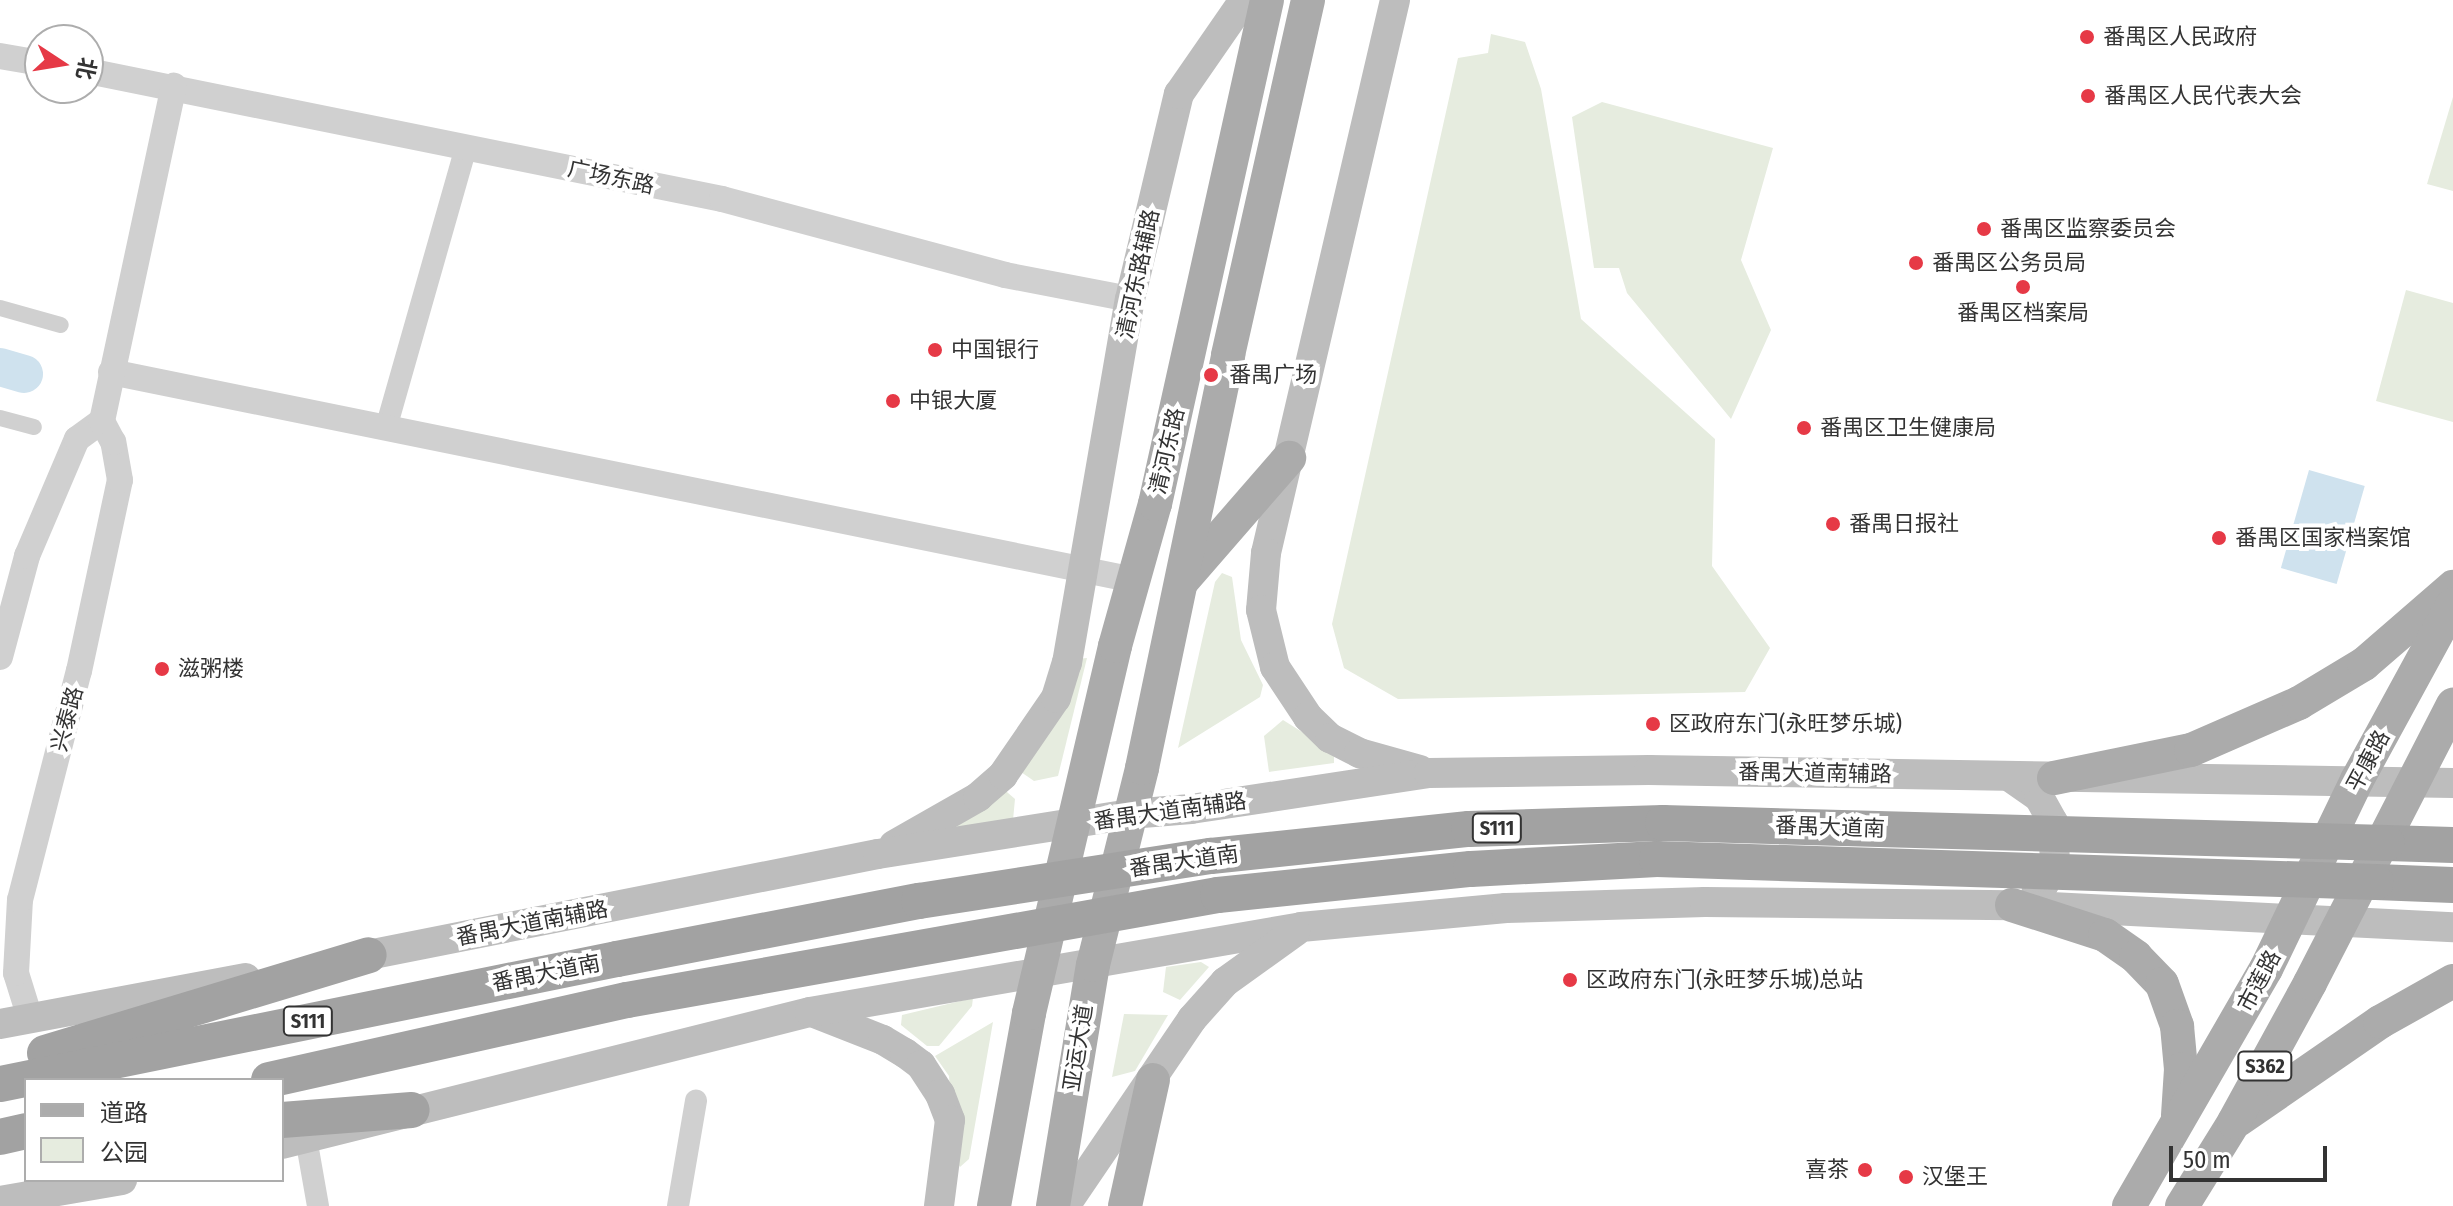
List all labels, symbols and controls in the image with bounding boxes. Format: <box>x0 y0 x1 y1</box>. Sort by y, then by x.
north arrow <box>24 24 104 104</box>
place label: 番禺区人民政府 <box>2103 24 2257 50</box>
marker: 番禺区人民政府 <box>2078 28 2096 46</box>
text: 北 <box>71 55 102 82</box>
place label: 番禺区人民代表大会 <box>2104 83 2302 109</box>
marker: 番禺区人民代表大会 <box>2079 87 2097 105</box>
street label: 广场东路 <box>565 155 657 199</box>
street label: 清河东路辅路 <box>1111 207 1165 341</box>
place label: 番禺区监察委员会 <box>2000 216 2176 242</box>
marker: 番禺区监察委员会 <box>1975 220 1993 238</box>
place label: 番禺区公务员局 <box>1932 250 2086 276</box>
marker: 番禺区公务员局 <box>1907 254 1925 272</box>
marker: 番禺区档案局 <box>2014 278 2032 296</box>
place label: 番禺区档案局 <box>1957 300 2089 326</box>
place label: 中国银行 <box>951 337 1039 363</box>
marker: 中国银行 <box>926 341 944 359</box>
place label: 番禺广场 <box>1229 362 1317 388</box>
marker: 番禺广场 <box>1200 364 1222 386</box>
place label: 中银大厦 <box>909 388 997 414</box>
marker: 中银大厦 <box>884 392 902 410</box>
street label: 清河东路 <box>1144 405 1190 497</box>
place label: 番禺区卫生健康局 <box>1820 415 1996 441</box>
marker: 番禺区卫生健康局 <box>1795 419 1813 437</box>
place label: 番禺日报社 <box>1849 511 1959 537</box>
marker: 番禺日报社 <box>1824 515 1842 533</box>
place label: 番禺区国家档案馆 <box>2235 525 2411 551</box>
marker: 番禺区国家档案馆 <box>2210 529 2228 547</box>
place label: 滋粥楼 <box>178 656 244 682</box>
marker: 滋粥楼 <box>153 660 171 678</box>
street label: 兴泰路 <box>46 684 88 754</box>
place label: 区政府东门(永旺梦乐城) <box>1669 711 1902 737</box>
marker: 区政府东门(永旺梦乐城) <box>1644 715 1662 733</box>
street label: 平康路 <box>2341 726 2395 796</box>
street label: 番禺大道南辅路 <box>1738 758 1892 788</box>
street label: 番禺大道南辅路 <box>1092 787 1248 835</box>
road number: S111 <box>1471 812 1523 844</box>
street label: 番禺大道南 <box>1775 812 1885 842</box>
street label: 番禺大道南 <box>1128 840 1240 882</box>
street label: 番禺大道南辅路 <box>454 895 610 951</box>
street label: 市莲路 <box>2232 946 2286 1016</box>
street label: 番禺大道南 <box>489 950 603 996</box>
place label: 区政府东门(永旺梦乐城)总站 <box>1586 967 1863 993</box>
marker: 区政府东门(永旺梦乐城)总站 <box>1561 971 1579 989</box>
street label: 亚运大道 <box>1058 1002 1098 1094</box>
road number: S111 <box>282 1005 334 1037</box>
road number: S362 <box>2237 1050 2293 1082</box>
legend <box>24 1078 284 1182</box>
text: 道路 <box>100 1099 148 1127</box>
scale bar <box>2173 1130 2331 1180</box>
text: 公园 <box>100 1139 148 1167</box>
text: 50 m <box>2183 1146 2231 1174</box>
place label: 喜茶 <box>1805 1157 1849 1183</box>
marker: 喜茶 <box>1856 1161 1874 1179</box>
place label: 汉堡王 <box>1922 1164 1988 1190</box>
marker: 汉堡王 <box>1897 1168 1915 1186</box>

